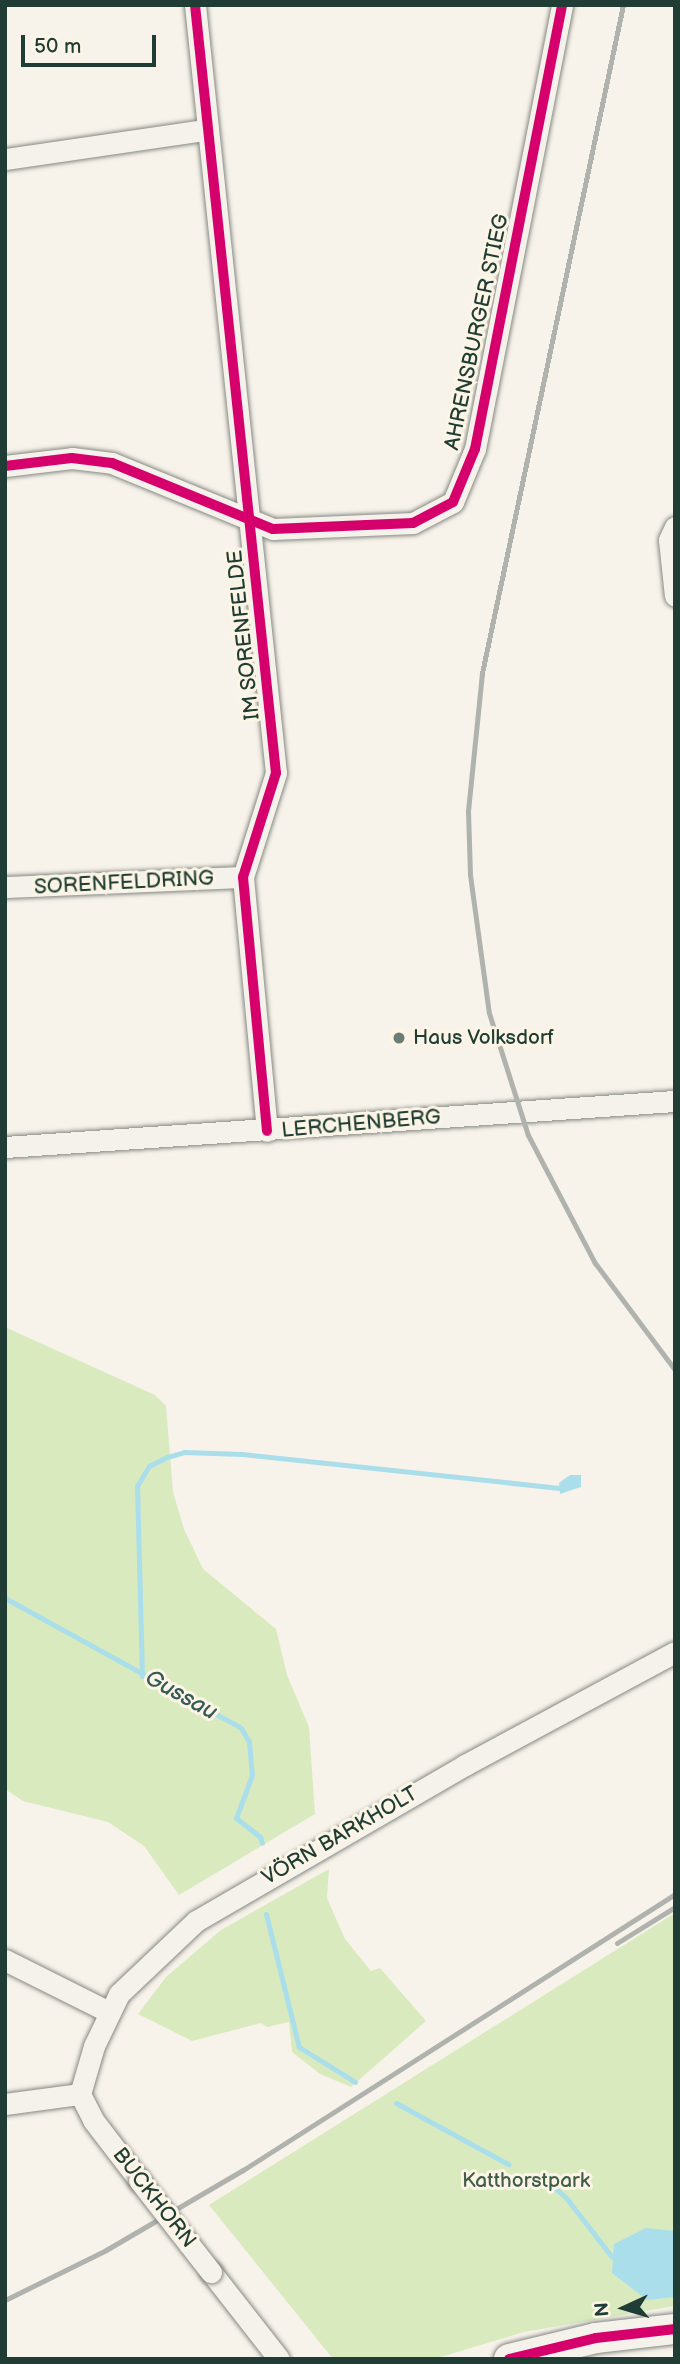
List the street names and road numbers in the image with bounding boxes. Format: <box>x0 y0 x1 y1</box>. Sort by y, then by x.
street label: AHRENSBURGER STIEG <box>440 211 514 453</box>
street label: IM SORENFELDE <box>223 549 265 721</box>
street label: SORENFELDRING <box>33 866 215 900</box>
street label: LERCHENBERG <box>280 1104 442 1144</box>
street label: VÖRN BARKHOLT <box>258 1781 422 1891</box>
street label: BUCKHORN <box>107 2143 201 2253</box>

